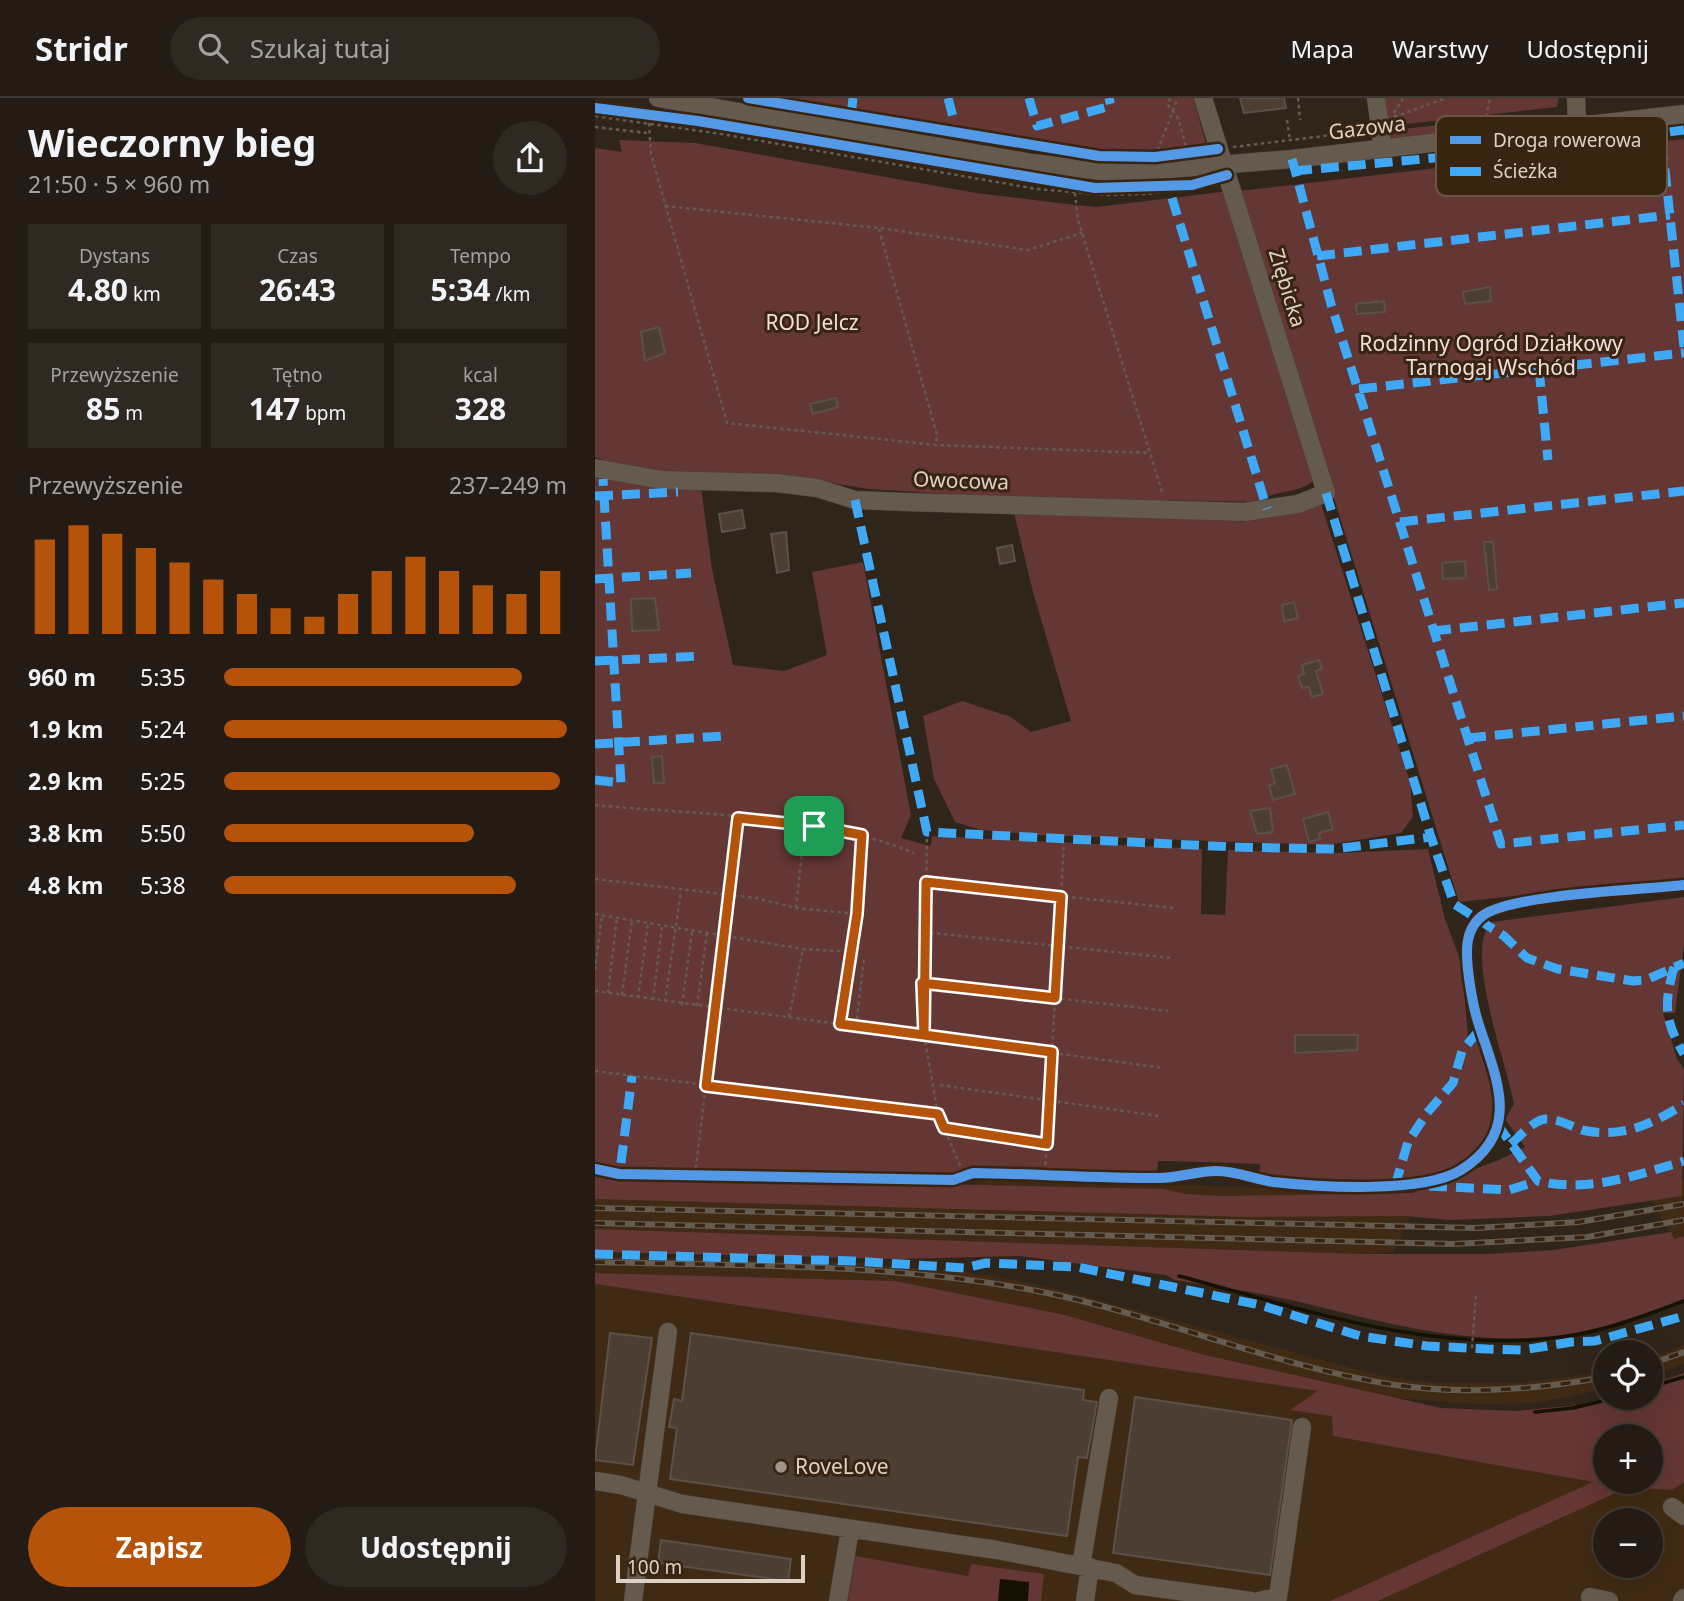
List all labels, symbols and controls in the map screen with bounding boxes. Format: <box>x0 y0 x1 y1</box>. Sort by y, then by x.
search box <box>170 17 660 80</box>
text: Stridr <box>35 26 128 71</box>
icon: search <box>194 29 232 67</box>
text: Szukaj tutaj <box>250 30 390 66</box>
text: Mapa <box>1291 32 1354 65</box>
text: Warstwy <box>1392 32 1489 65</box>
text: Udostępnij <box>1527 32 1649 65</box>
street label: Gazowa <box>1327 108 1407 146</box>
text: Wieczorny bieg <box>28 116 316 168</box>
legend <box>1436 116 1667 196</box>
button: share <box>493 121 567 195</box>
text: Droga rowerowa <box>1493 127 1642 153</box>
text: Ścieżka <box>1493 158 1558 184</box>
text: 21:50 · 5 × 960 m <box>28 168 210 200</box>
text: Dystans <box>79 243 150 269</box>
text: Czas <box>277 243 318 269</box>
text: Tempo <box>450 243 511 269</box>
street label: Ziębicka <box>1263 245 1313 330</box>
text: 4.80 <box>68 269 128 310</box>
text: 26:43 <box>259 269 336 310</box>
text: 5:34 <box>431 269 491 310</box>
text: km <box>128 281 161 307</box>
text: /km <box>491 281 530 307</box>
park label: ROD Jelcz <box>765 308 859 336</box>
park label: Rodzinny Ogród Działkowy Tarnogaj Wschód <box>1359 329 1623 381</box>
text: Przewyższenie <box>50 362 179 388</box>
text: Tętno <box>272 362 323 388</box>
text: kcal <box>463 362 498 388</box>
text: 85 <box>86 388 120 429</box>
text: 147 <box>249 388 300 429</box>
text: 328 <box>455 388 506 429</box>
text: m <box>120 400 143 426</box>
text: bpm <box>300 400 346 426</box>
street label: Owocowa <box>912 464 1010 496</box>
text: Przewyższenie <box>28 469 183 501</box>
text: 237–249 m <box>449 469 567 501</box>
text: 960 m <box>28 661 96 693</box>
text: 5:35 <box>140 661 186 693</box>
text: 1.9 km <box>28 713 103 745</box>
text: 5:24 <box>140 713 186 745</box>
text: 2.9 km <box>28 765 103 797</box>
text: 5:25 <box>140 765 186 797</box>
pin <box>784 796 844 856</box>
icon: arrive <box>795 807 833 845</box>
text: 3.8 km <box>28 817 103 849</box>
text: 5:50 <box>140 817 186 849</box>
text: 4.8 km <box>28 869 103 901</box>
text: 5:38 <box>140 869 186 901</box>
map controls <box>1593 1340 1663 1578</box>
button: locate <box>1593 1340 1663 1410</box>
button: + <box>1593 1424 1663 1494</box>
place label: RoveLove <box>795 1452 889 1480</box>
marker: RoveLove <box>773 1459 789 1475</box>
button: Zapisz <box>28 1507 291 1587</box>
button: Udostępnij <box>305 1507 567 1587</box>
button: − <box>1593 1508 1663 1578</box>
scale bar <box>616 1552 805 1584</box>
text: 100 m <box>627 1554 682 1580</box>

